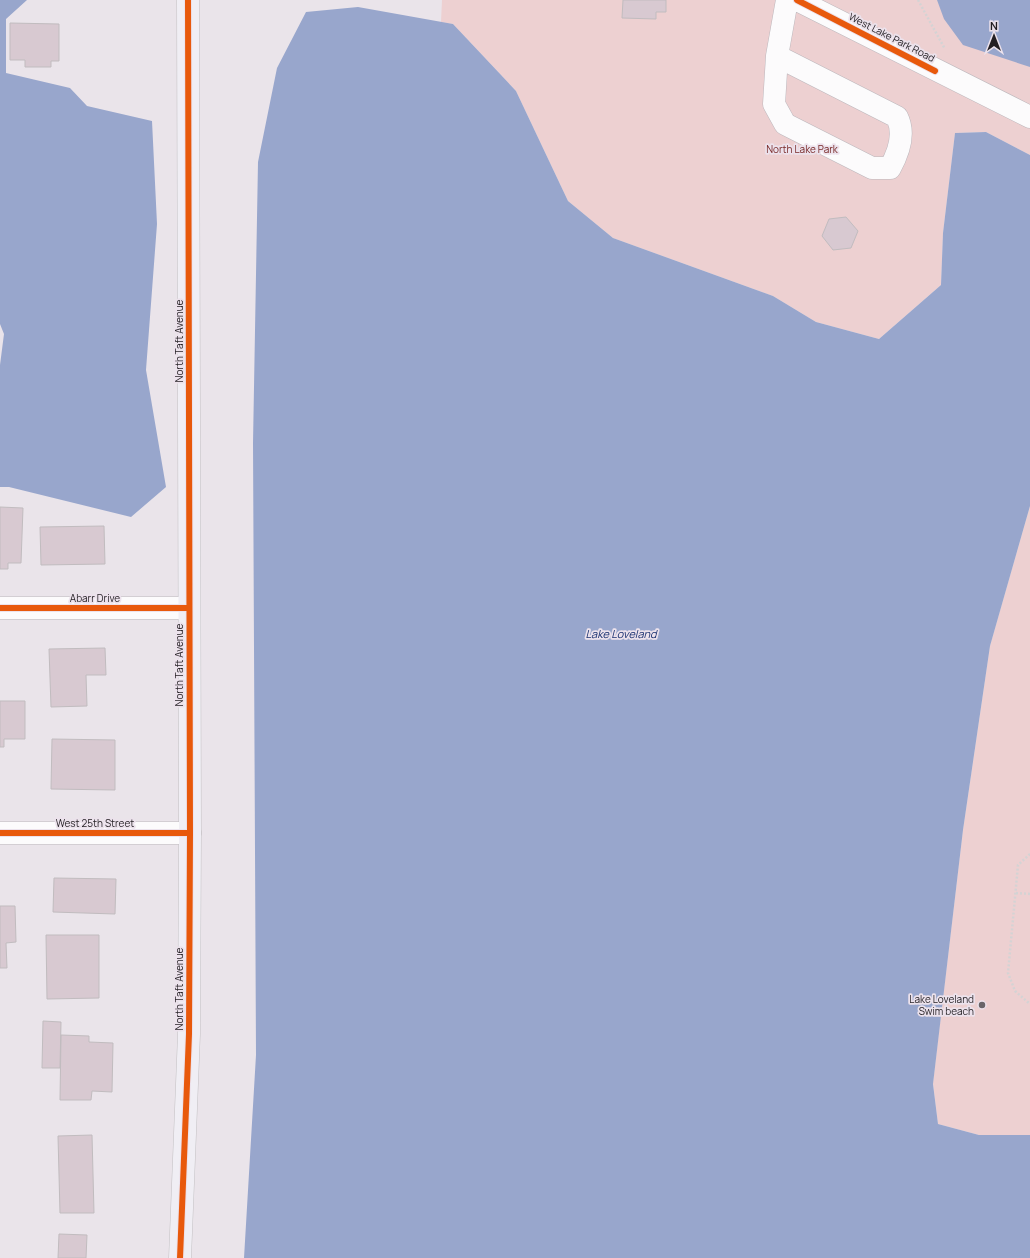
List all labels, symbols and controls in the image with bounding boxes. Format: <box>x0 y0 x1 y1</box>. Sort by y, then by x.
street label: West Lake Park Road <box>847 9 937 65</box>
north arrow <box>974 16 1014 56</box>
text: N <box>990 18 998 33</box>
park label: North Lake Park <box>766 142 839 156</box>
street label: North Taft Avenue <box>172 299 186 382</box>
street label: Abarr Drive <box>70 591 120 605</box>
street label: North Taft Avenue <box>172 623 186 706</box>
water label: Lake Loveland <box>585 626 658 641</box>
street label: West 25th Street <box>56 816 134 830</box>
street label: North Taft Avenue <box>172 947 186 1030</box>
place label: Lake Loveland Swim beach <box>909 992 974 1018</box>
marker: Lake Loveland Swim beach <box>977 1000 987 1010</box>

